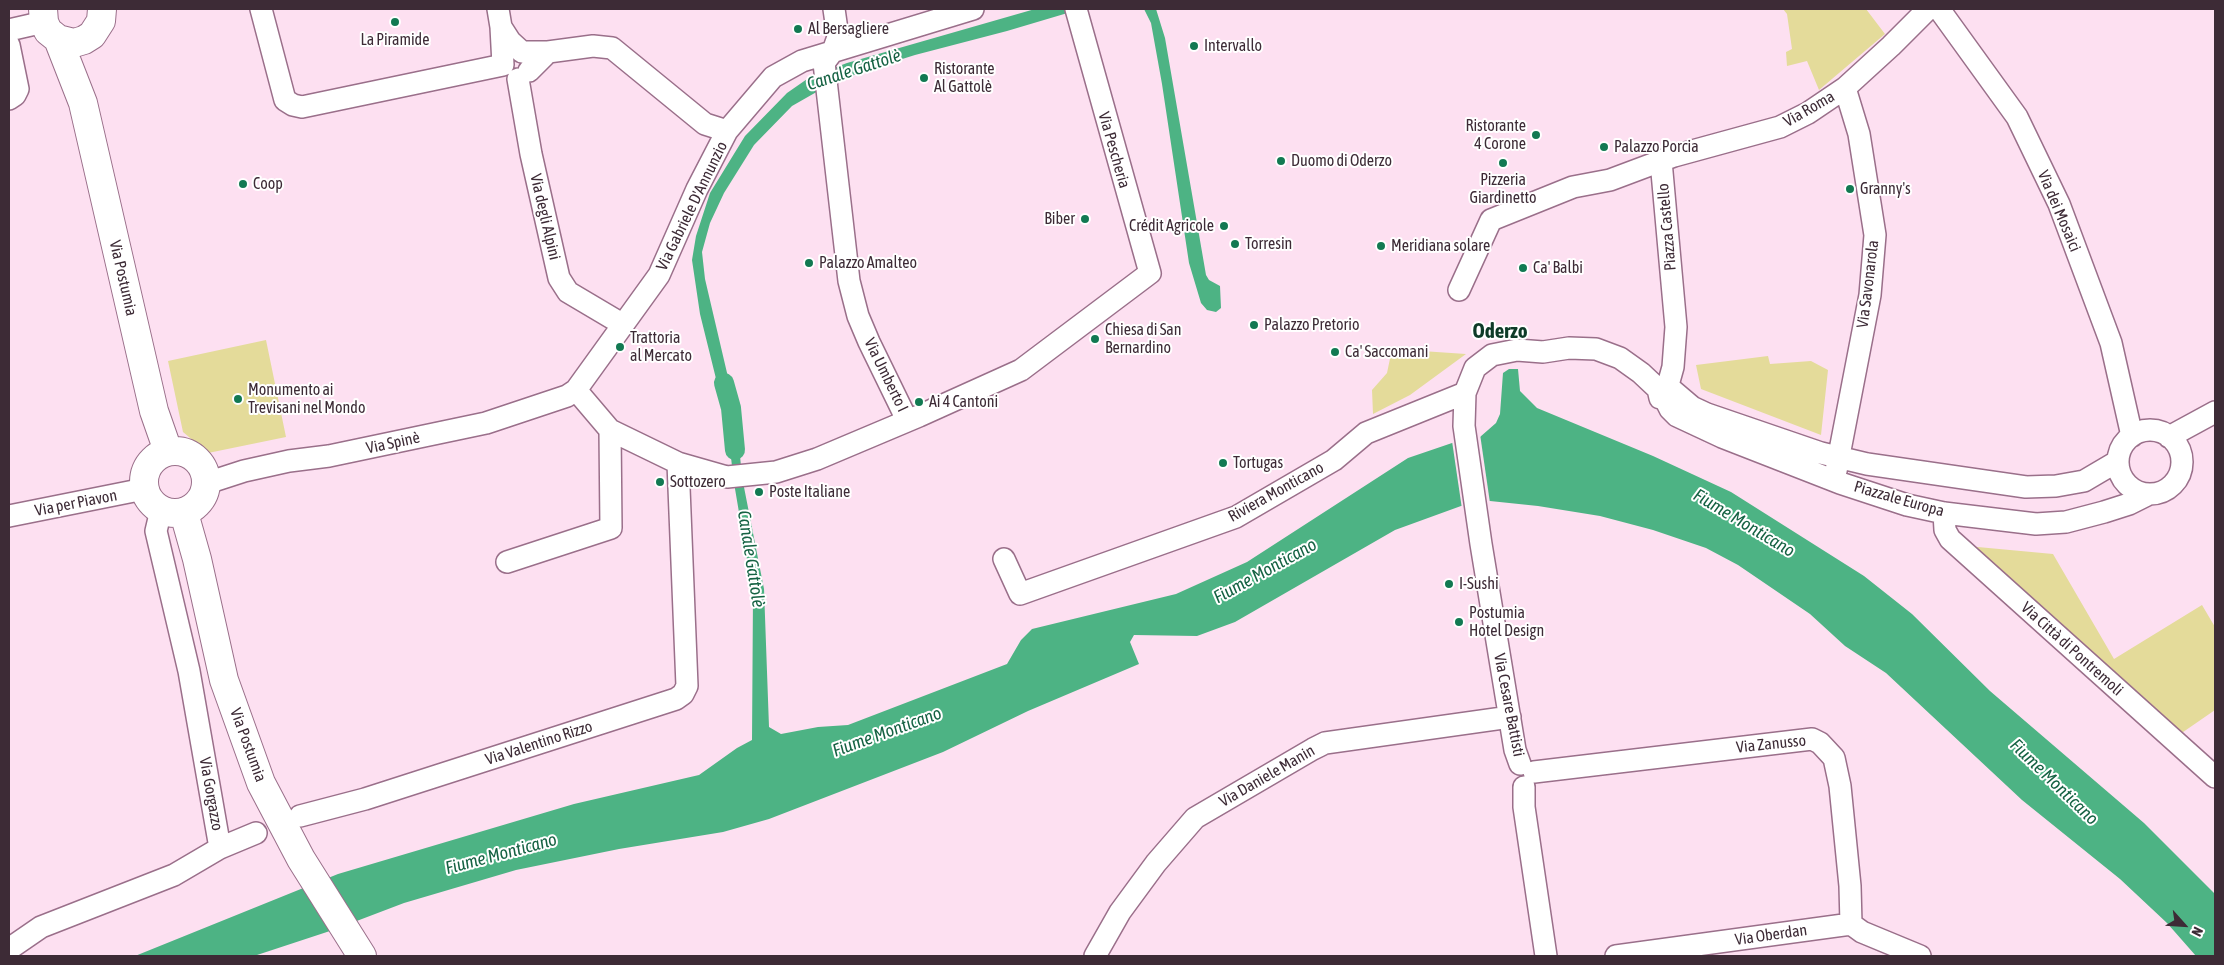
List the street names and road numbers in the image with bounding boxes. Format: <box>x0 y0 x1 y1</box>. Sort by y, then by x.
street label: Via Roma <box>1780 87 1838 131</box>
street label: Via Pescheria <box>1094 110 1134 190</box>
street label: Via Gabriele D'Annunzio <box>652 138 732 274</box>
street label: Via dei Mosaici <box>2033 167 2085 255</box>
street label: Via degli Alpini <box>526 172 564 262</box>
street label: Piazza Castello <box>1654 183 1680 271</box>
street label: Via Postumia <box>105 238 141 318</box>
street label: Via Savonarola <box>1853 239 1883 329</box>
street label: Via Umberto I <box>860 335 912 415</box>
street label: Via Spinè <box>365 428 421 458</box>
street label: Riviera Monticano <box>1225 458 1327 526</box>
street label: Piazzale Europa <box>1852 477 1946 521</box>
street label: Via per Piavon <box>33 486 119 520</box>
street label: Via Città di Pontremoli <box>2017 598 2127 700</box>
street label: Via Cesare Battisti <box>1490 652 1528 758</box>
street label: Via Postumia <box>226 706 270 784</box>
street label: Via Valentino Rizzo <box>483 717 595 769</box>
street label: Via Zanusso <box>1735 731 1807 757</box>
street label: Via Daniele Manin <box>1216 741 1318 811</box>
street label: Via Gorgazzo <box>195 756 227 832</box>
street label: Via Oberdan <box>1734 920 1808 950</box>

